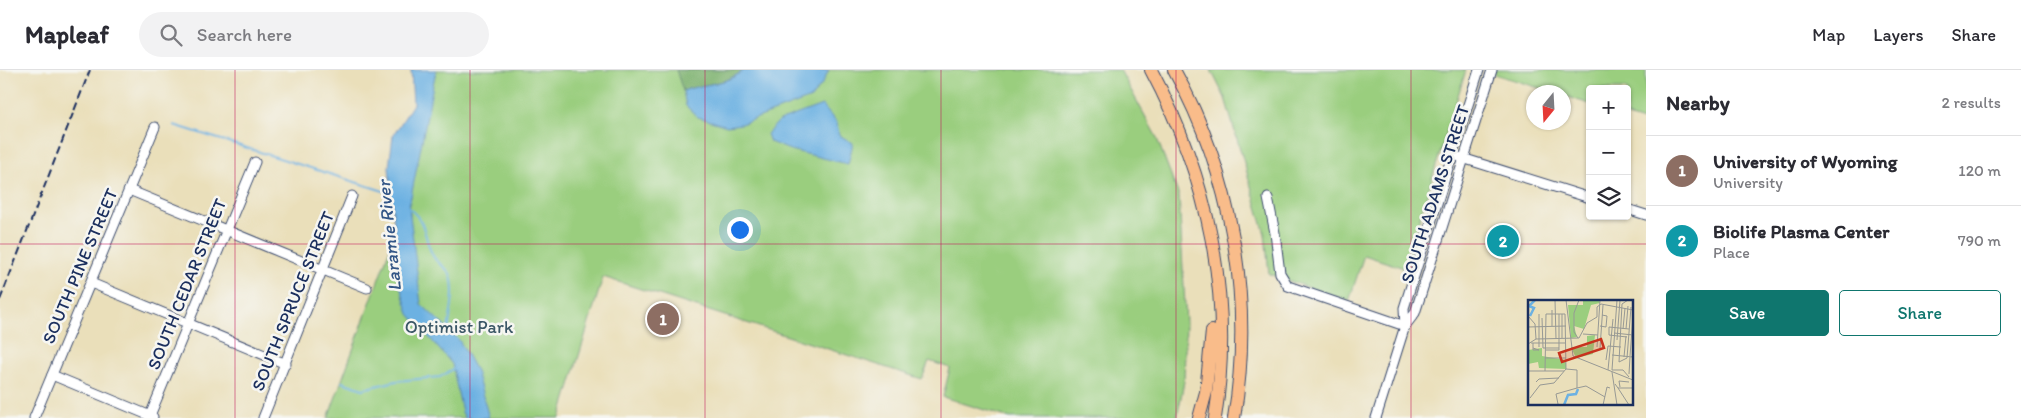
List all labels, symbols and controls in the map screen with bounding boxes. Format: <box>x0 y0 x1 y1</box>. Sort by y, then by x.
search box <box>139 12 489 57</box>
text: Mapleaf <box>25 20 109 49</box>
icon: search <box>157 21 185 49</box>
text: Search here <box>197 23 292 46</box>
text: Map <box>1812 24 1845 46</box>
text: Layers <box>1873 24 1923 46</box>
text: Share <box>1951 24 1996 46</box>
north arrow <box>1526 85 1571 130</box>
map controls <box>1586 85 1631 220</box>
button: + <box>1586 85 1631 130</box>
text: Nearby <box>1666 90 1730 115</box>
text: 2 results <box>1941 93 2001 112</box>
street label: SOUTH ADAMS STREET <box>1396 102 1474 286</box>
button: − <box>1586 130 1631 175</box>
text: University of Wyoming <box>1713 150 1897 173</box>
text: 1 <box>1678 161 1686 180</box>
text: 120 m <box>1958 161 2001 180</box>
text: University <box>1713 173 1783 192</box>
button: layers <box>1586 175 1631 220</box>
water label: Laramie River <box>371 177 406 293</box>
street label: SOUTH PINE STREET <box>37 185 123 347</box>
street label: SOUTH CEDAR STREET <box>143 195 231 373</box>
street label: SOUTH SPRUCE STREET <box>247 208 339 394</box>
your location <box>727 217 753 243</box>
text: Biolife Plasma Center <box>1713 220 1889 243</box>
pin: 2 <box>1487 222 1519 260</box>
text: 2 <box>1678 231 1686 250</box>
text: 790 m <box>1958 231 2001 250</box>
text: Place <box>1713 243 1750 262</box>
button: Save <box>1666 290 1829 336</box>
button: Share <box>1839 290 2001 336</box>
pin: 1 <box>647 300 679 338</box>
inset map <box>1528 300 1634 406</box>
park label: Optimist Park <box>405 316 514 338</box>

